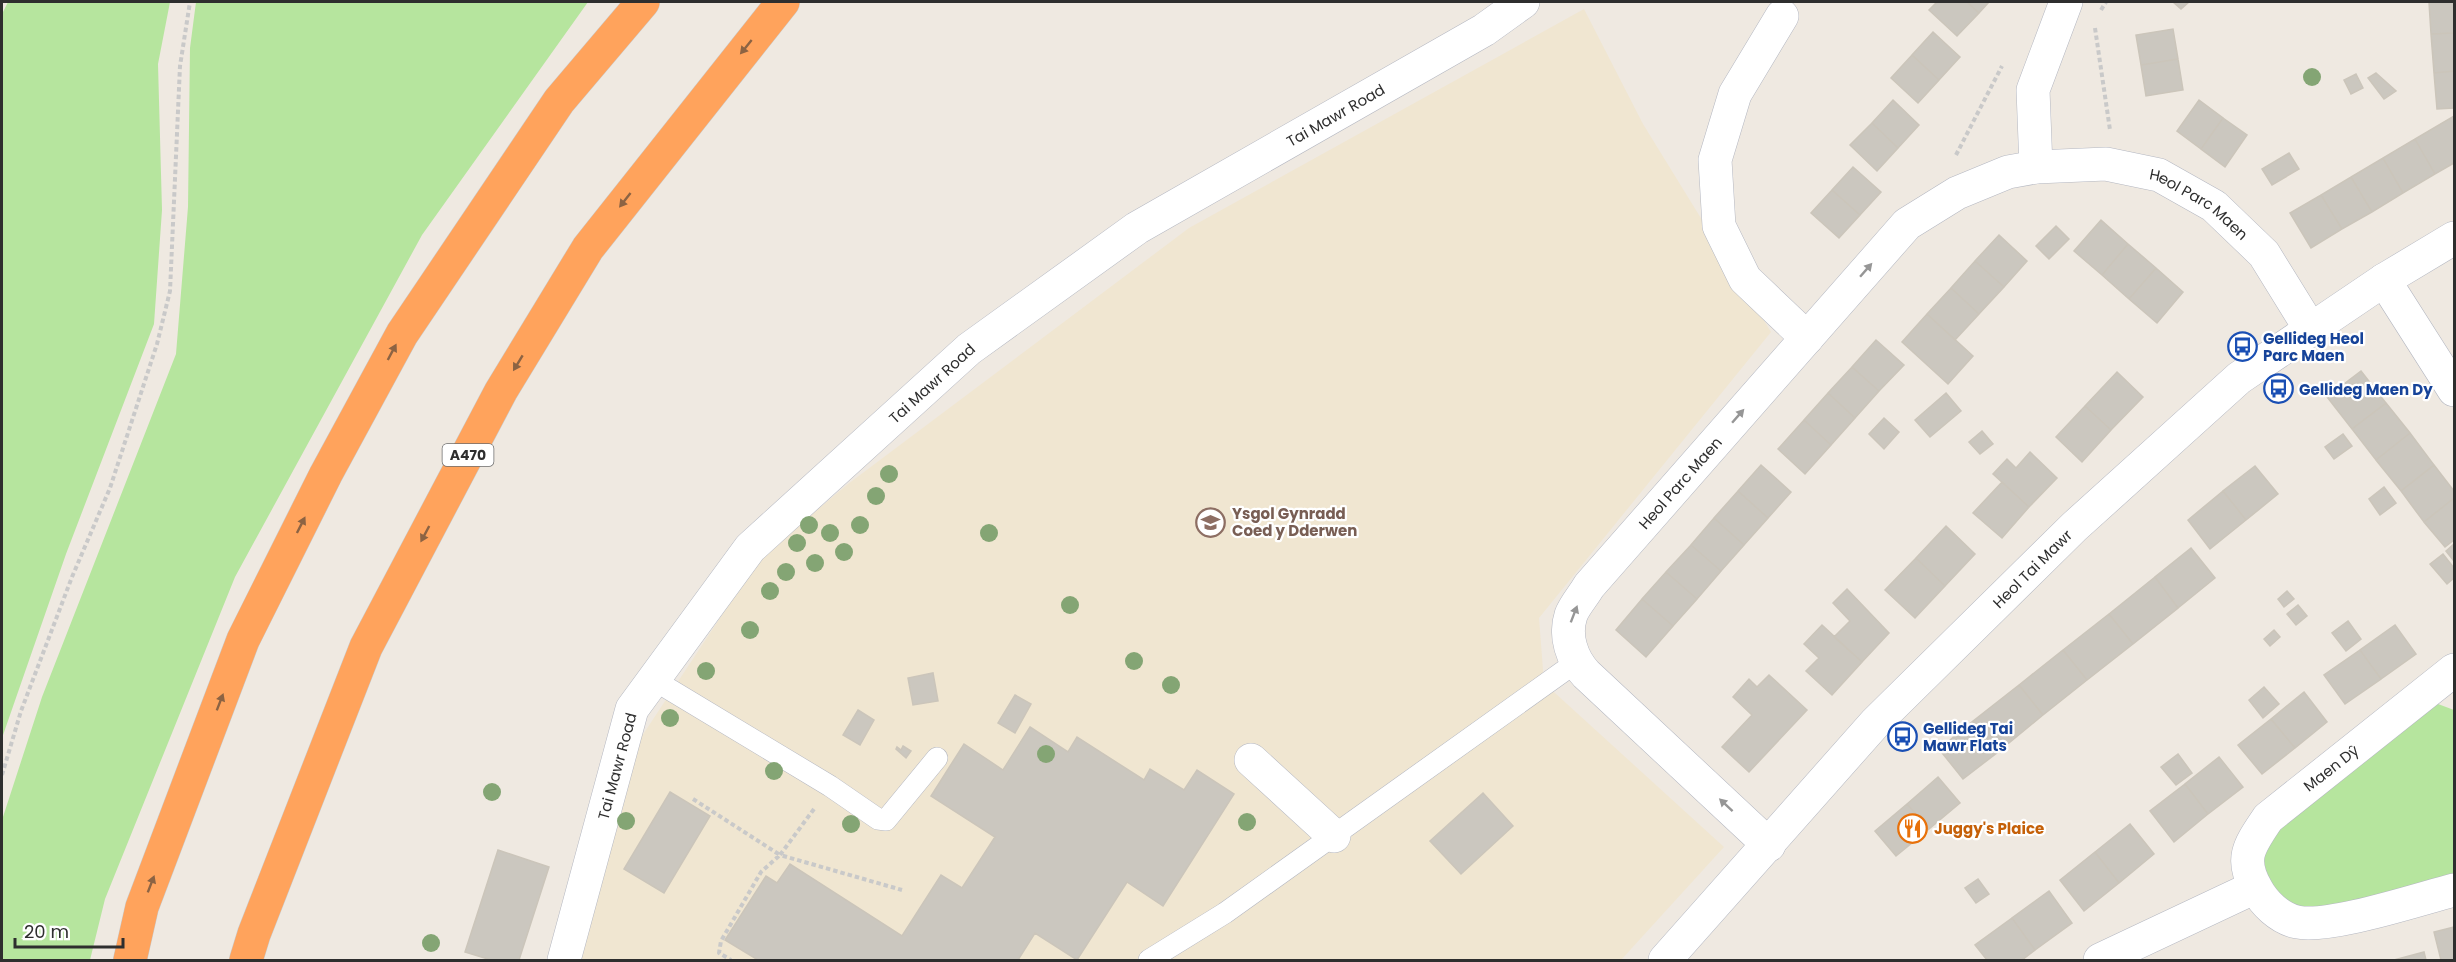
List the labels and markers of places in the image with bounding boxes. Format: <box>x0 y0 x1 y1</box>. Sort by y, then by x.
place label: Gellideg Heol Parc Maen <box>2263 328 2364 366</box>
bus stop icon: Gellideg Heol Parc Maen <box>2226 331 2258 363</box>
bus stop icon: Gellideg Maen Dy <box>2262 373 2294 405</box>
place label: Gellideg Maen Dy <box>2299 379 2433 400</box>
place label: Ysgol Gynradd Coed y Dderwen <box>1232 503 1357 541</box>
school or university icon: Ysgol Gynradd Coed y Dderwen <box>1195 506 1227 538</box>
place label: Gellideg Tai Mawr Flats <box>1923 718 2013 756</box>
bus stop icon: Gellideg Tai Mawr Flats <box>1886 721 1918 753</box>
restaurant icon: Juggy's Plaice <box>1897 812 1929 844</box>
place label: Juggy's Plaice <box>1934 818 2044 839</box>

